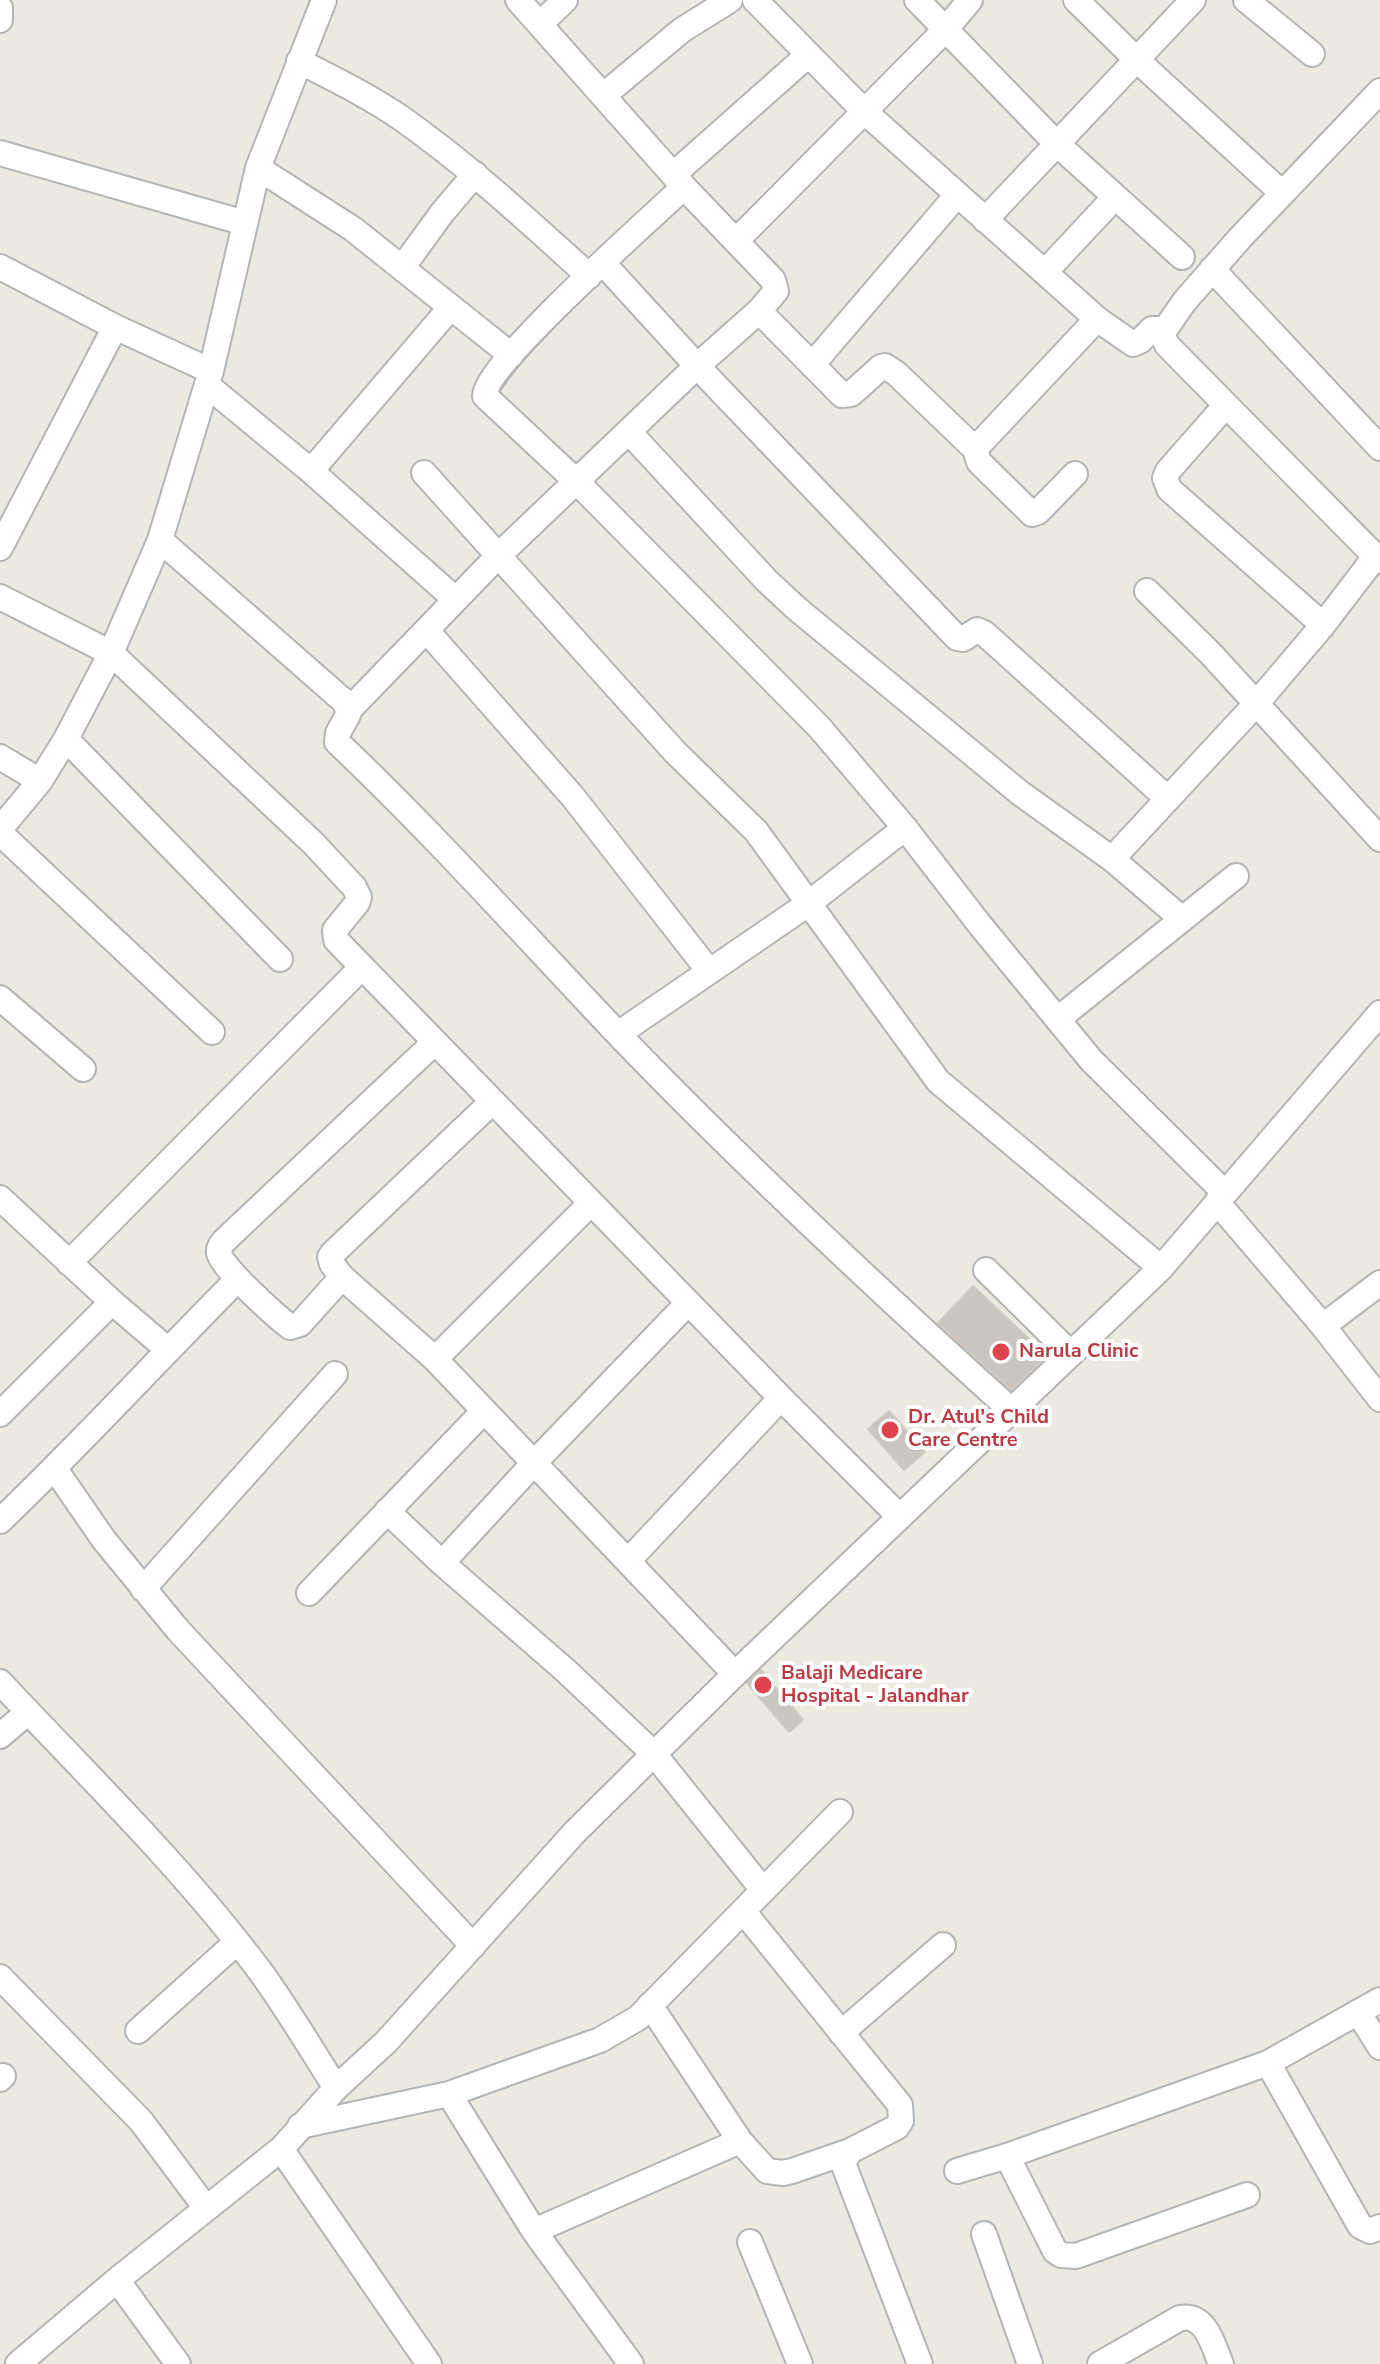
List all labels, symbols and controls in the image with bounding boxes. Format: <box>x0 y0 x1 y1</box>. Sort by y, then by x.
place label: Narula Clinic <box>1019 1340 1138 1364</box>
marker: Narula Clinic <box>990 1341 1012 1363</box>
place label: Dr. Atul's Child Care Centre <box>908 1406 1049 1453</box>
marker: Dr. Atul's Child Care Centre <box>879 1419 901 1441</box>
place label: Balaji Medicare Hospital - Jalandhar <box>781 1662 969 1709</box>
marker: Balaji Medicare Hospital - Jalandhar <box>752 1674 774 1696</box>

